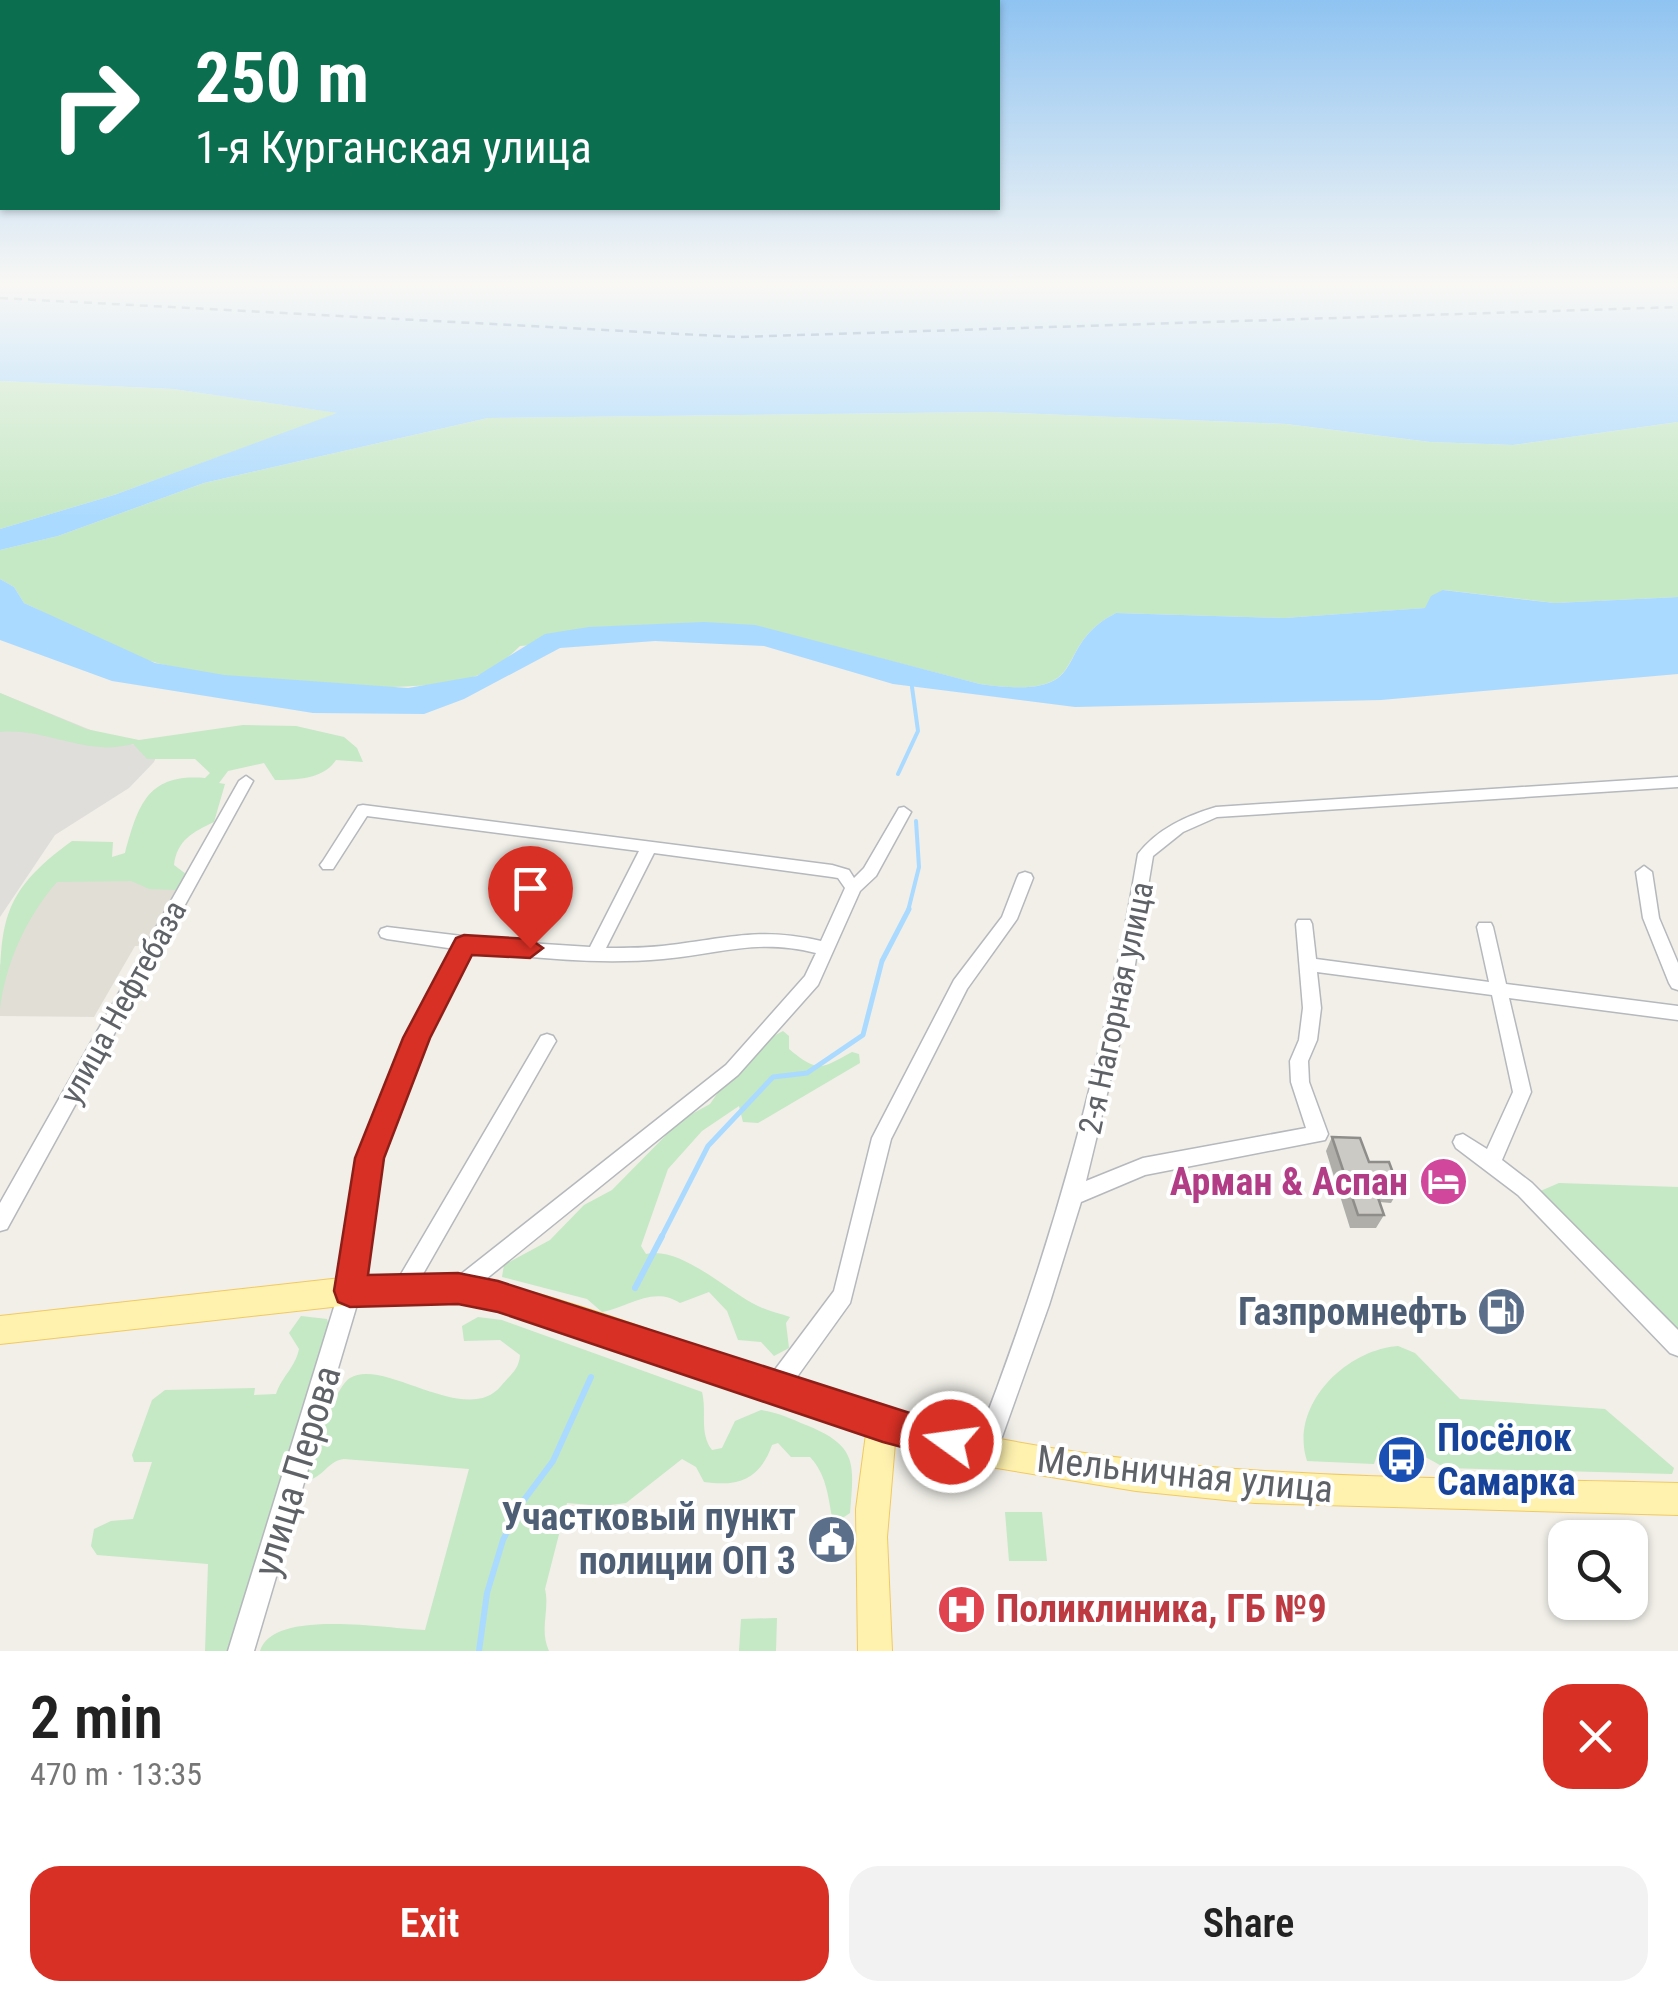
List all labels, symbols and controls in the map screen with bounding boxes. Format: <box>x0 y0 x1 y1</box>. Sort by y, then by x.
text: 250 m <box>195 37 369 119</box>
icon: right <box>30 40 160 170</box>
text: 1-я Курганская улица <box>195 121 592 174</box>
pin <box>488 846 573 949</box>
icon: arrive <box>503 861 558 916</box>
street label: 2-я Нагорная улица <box>1071 878 1161 1138</box>
street label: улица Нефтебаза <box>52 894 194 1110</box>
hotel icon: Арман & Аспан <box>1417 1156 1469 1208</box>
place label: Арман & Аспан <box>1170 1160 1408 1204</box>
fuel station icon: Газпромнефть <box>1476 1286 1528 1338</box>
place label: Газпромнефть <box>1238 1290 1467 1334</box>
street label: улица Перова <box>244 1361 350 1581</box>
position arrow <box>899 1390 1003 1494</box>
place label: Посёлок Самарка <box>1437 1416 1576 1504</box>
bus stop icon: Посёлок Самарка <box>1376 1434 1428 1486</box>
street label: Мельничная улица <box>1035 1437 1335 1511</box>
place label: Участковый пункт полиции ОП 3 <box>502 1495 796 1583</box>
public building icon: Участковый пункт полиции ОП 3 <box>805 1513 857 1565</box>
map controls <box>1548 1520 1648 1620</box>
button: search <box>1548 1520 1648 1620</box>
hospital icon: Поликлиника, ГБ №9 <box>935 1583 987 1635</box>
place label: Поликлиника, ГБ №9 <box>996 1587 1327 1631</box>
text: 2 min <box>30 1682 163 1753</box>
button: close <box>1543 1684 1648 1789</box>
text: 470 m · 13:35 <box>30 1755 202 1793</box>
button: Exit <box>30 1866 829 1981</box>
button: Share <box>849 1866 1648 1981</box>

